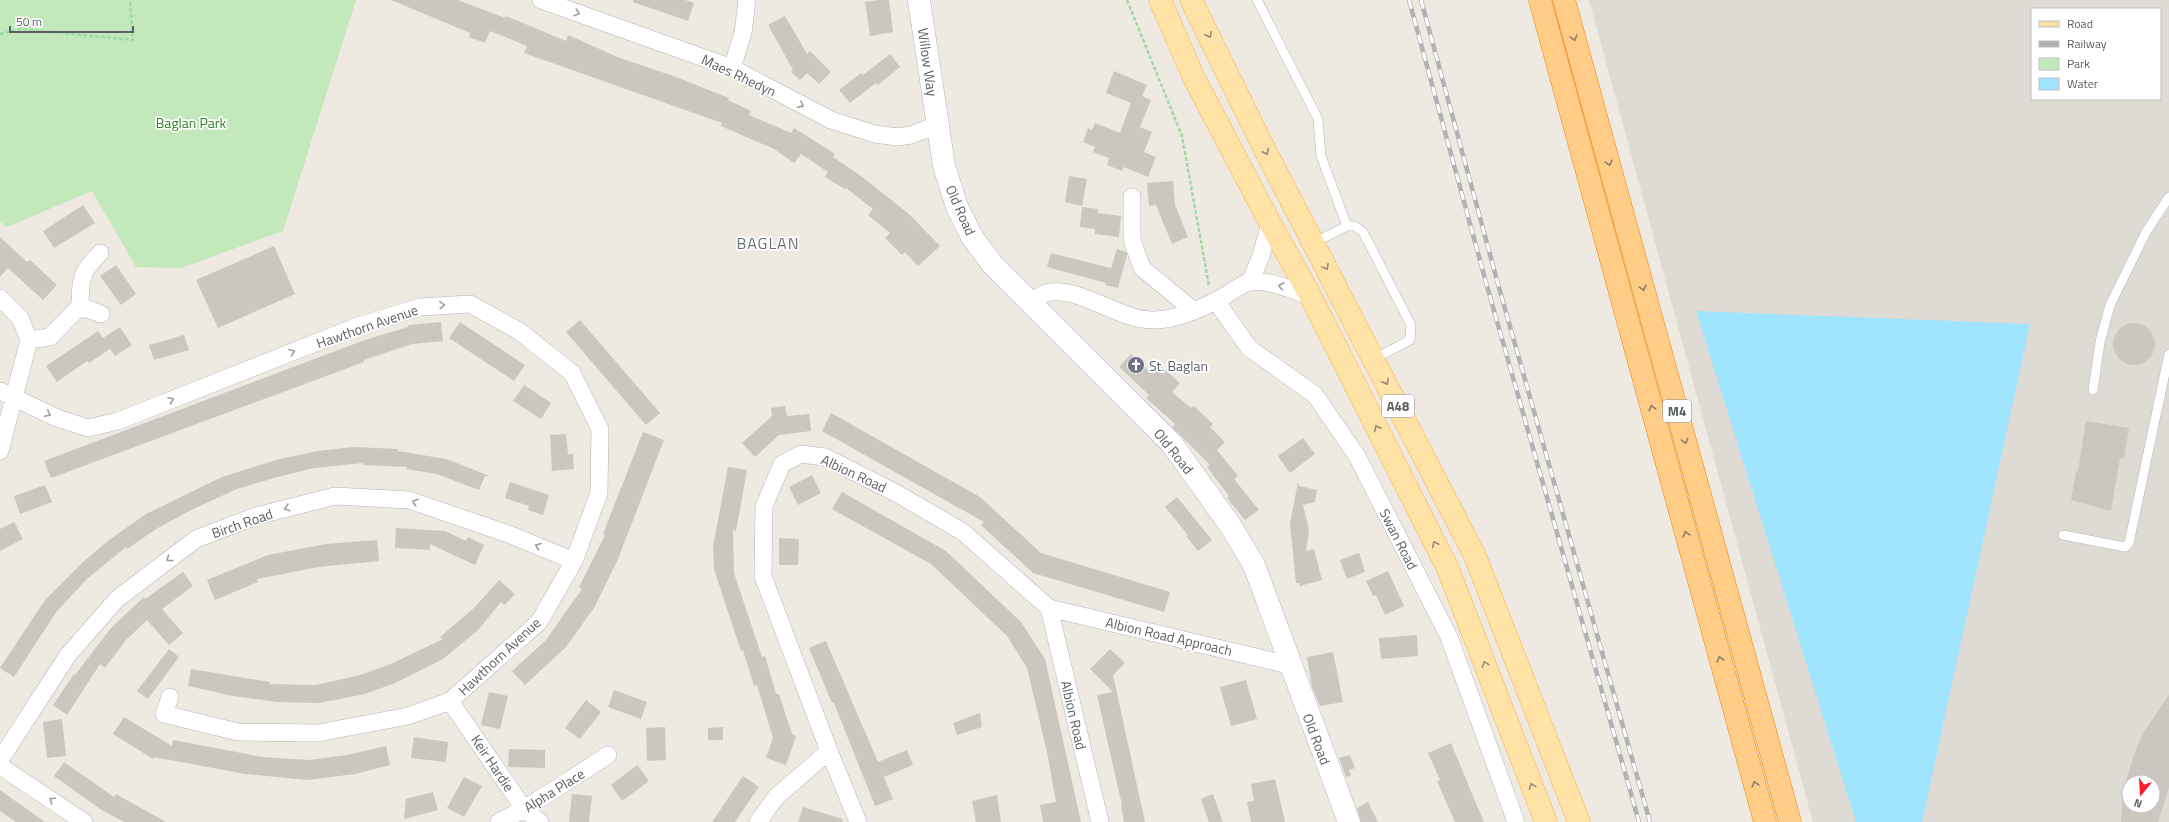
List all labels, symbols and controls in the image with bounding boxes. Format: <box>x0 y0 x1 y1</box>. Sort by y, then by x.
scale bar <box>10 8 133 34</box>
one-way arrow <box>574 8 581 16</box>
legend <box>2031 8 2161 100</box>
text: 50 m <box>16 12 42 31</box>
text: Road <box>2067 14 2093 33</box>
street label: Willow Way <box>913 26 943 98</box>
one-way arrow <box>1204 31 1211 38</box>
one-way arrow <box>1570 34 1578 41</box>
text: Railway <box>2067 34 2107 53</box>
street label: Maes Rhedyn <box>698 49 780 101</box>
text: Park <box>2067 54 2090 73</box>
text: Water <box>2067 74 2098 93</box>
one-way arrow <box>797 100 804 107</box>
park label: Baglan Park <box>156 112 227 133</box>
one-way arrow <box>1261 148 1269 155</box>
one-way arrow <box>1604 159 1613 166</box>
street label: Old Road <box>941 181 981 239</box>
district label: BAGLAN <box>737 231 799 255</box>
one-way arrow <box>1321 263 1329 270</box>
one-way arrow <box>1278 282 1285 291</box>
one-way arrow <box>1639 285 1647 292</box>
street label: Hawthorn Avenue <box>313 299 421 353</box>
one-way arrow <box>439 301 445 310</box>
one-way arrow <box>288 348 295 356</box>
church icon: St. Baglan <box>1126 355 1146 375</box>
place label: St. Baglan <box>1149 355 1208 376</box>
one-way arrow <box>1381 378 1389 386</box>
road number: A48 <box>1382 395 1414 417</box>
one-way arrow <box>167 396 174 404</box>
road number: M4 <box>1663 400 1691 422</box>
one-way arrow <box>1648 405 1657 412</box>
one-way arrow <box>44 409 52 417</box>
street label: Old Road <box>1149 424 1199 478</box>
one-way arrow <box>1374 425 1382 432</box>
one-way arrow <box>1680 437 1689 444</box>
street label: Albion Road <box>818 449 890 497</box>
one-way arrow <box>412 499 419 507</box>
street label: Birch Road <box>209 503 275 543</box>
one-way arrow <box>284 504 291 512</box>
street label: Swan Road <box>1375 505 1423 573</box>
one-way arrow <box>1682 530 1691 537</box>
one-way arrow <box>1433 541 1440 549</box>
one-way arrow <box>534 543 542 551</box>
one-way arrow <box>167 554 174 561</box>
street label: Albion Road Approach <box>1104 611 1234 661</box>
street label: Hawthorn Avenue <box>453 612 545 700</box>
one-way arrow <box>1716 656 1725 663</box>
one-way arrow <box>1481 661 1489 668</box>
street label: Albion Road <box>1056 678 1092 752</box>
street label: Old Road <box>1298 710 1336 768</box>
street label: Keir Hardie <box>466 730 520 796</box>
street label: Alpha Place <box>520 763 588 817</box>
north arrow <box>2121 774 2161 814</box>
one-way arrow <box>1751 781 1759 788</box>
one-way arrow <box>1529 782 1537 789</box>
text: N <box>2132 795 2144 812</box>
one-way arrow <box>49 797 56 805</box>

